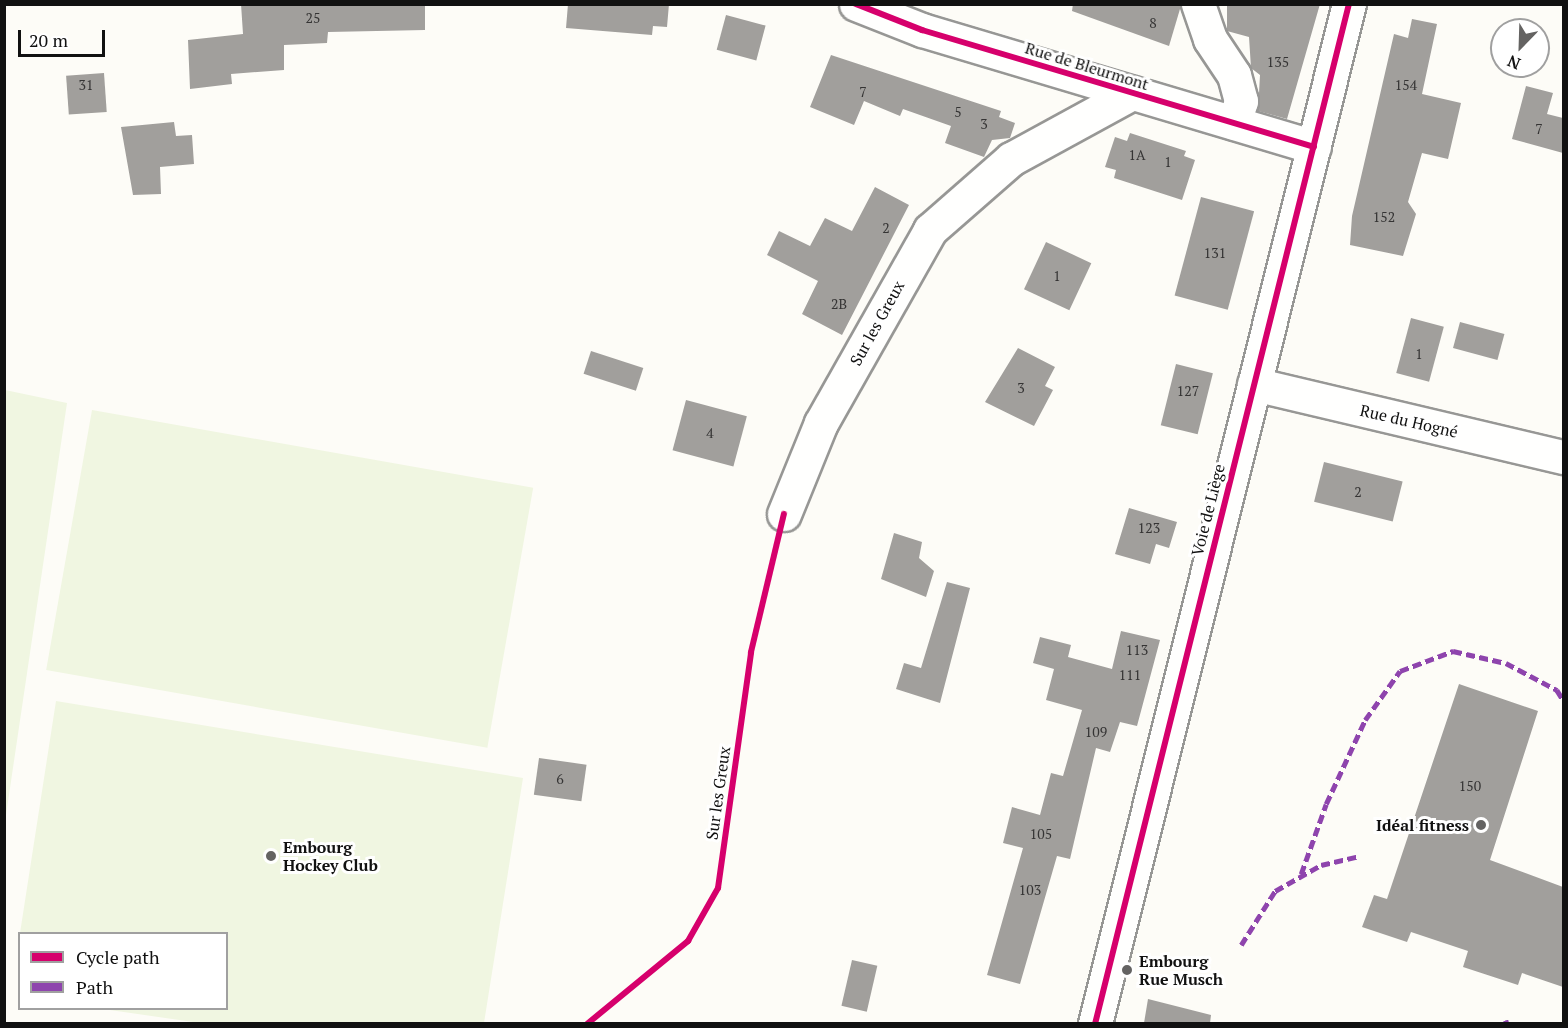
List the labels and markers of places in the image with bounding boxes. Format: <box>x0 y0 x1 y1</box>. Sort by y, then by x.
place label: Idéal fitness <box>1376 815 1469 835</box>
marker: Idéal fitness <box>1474 818 1488 832</box>
place label: Embourg Hockey Club <box>283 837 378 875</box>
marker: Embourg Hockey Club <box>264 849 278 863</box>
place label: Embourg Rue Musch <box>1139 951 1223 989</box>
marker: Embourg Rue Musch <box>1120 963 1134 977</box>

